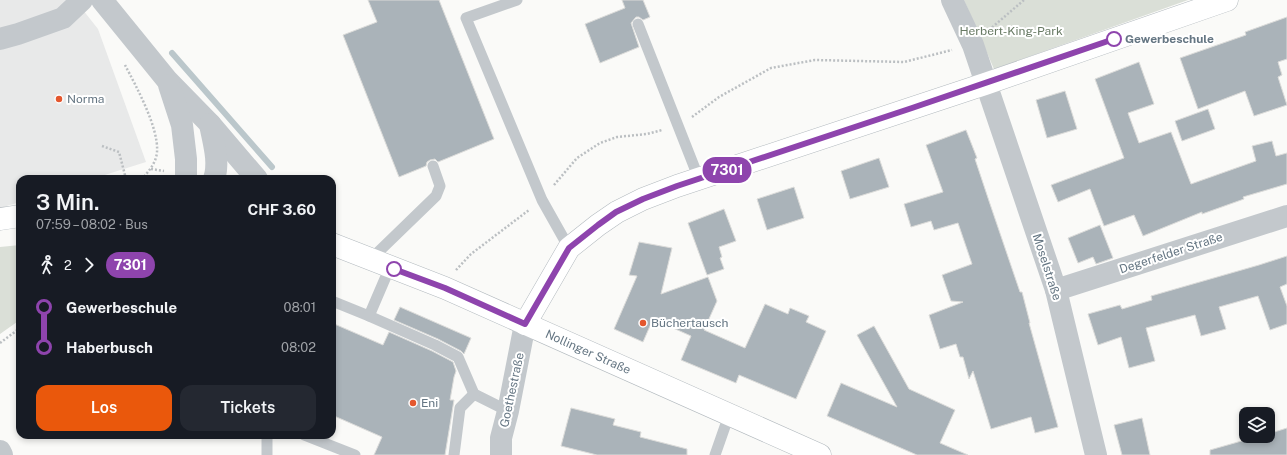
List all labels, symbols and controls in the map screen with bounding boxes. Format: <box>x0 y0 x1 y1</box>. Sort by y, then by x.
park label: Herbert-King-Park <box>959 24 1063 38</box>
marker: Gewerbeschule <box>1106 31 1122 47</box>
place label: Gewerbeschule <box>1125 32 1214 46</box>
place label: Norma <box>67 92 104 106</box>
marker: Norma <box>54 94 64 104</box>
line badge: 7301 <box>699 157 755 183</box>
text: 7301 <box>711 162 743 178</box>
text: 3 Min. <box>36 189 99 215</box>
text: CHF 3.60 <box>248 201 316 218</box>
text: 07:59 – 08:02 · Bus <box>36 217 148 232</box>
street label: Degerfelder Straße <box>1118 230 1225 276</box>
street label: Moselstraße <box>1030 232 1064 302</box>
icon: walk <box>36 254 58 276</box>
icon: forward <box>78 254 100 276</box>
text: 7301 <box>114 257 147 273</box>
text: 2 <box>64 258 72 273</box>
unlabelled marker <box>386 261 402 277</box>
text: Gewerbeschule <box>66 299 177 316</box>
text: 08:01 <box>284 300 316 315</box>
place label: Büchertausch <box>651 316 728 330</box>
marker: Büchertausch <box>638 318 648 328</box>
street label: Nollinger Straße <box>543 327 633 377</box>
text: Haberbusch <box>66 339 153 356</box>
text: 08:02 <box>281 340 316 355</box>
street label: Goethestraße <box>497 351 527 429</box>
button: Los <box>36 385 172 431</box>
button: Tickets <box>180 385 316 431</box>
place label: Eni <box>421 396 438 410</box>
marker: Eni <box>408 398 418 408</box>
map controls <box>1239 407 1275 443</box>
button: layers <box>1239 407 1275 443</box>

